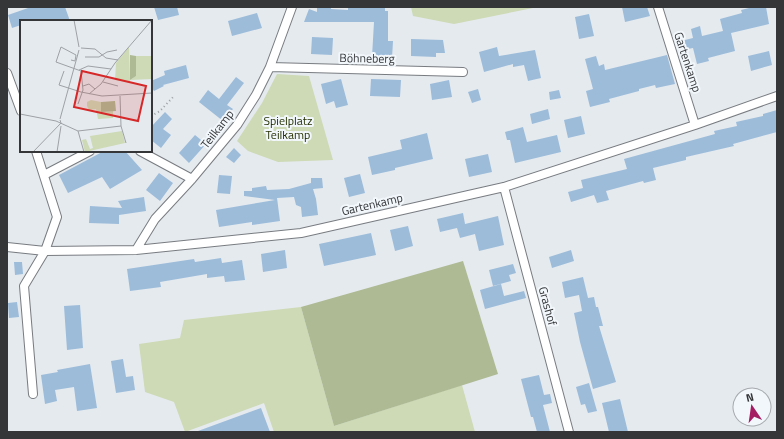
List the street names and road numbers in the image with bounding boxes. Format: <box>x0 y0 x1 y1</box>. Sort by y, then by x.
street label: Gartenkamp <box>669 29 707 95</box>
street label: Böhneberg <box>339 48 395 68</box>
street label: Teilkamp <box>196 106 238 152</box>
street label: Gartenkamp <box>339 188 405 220</box>
street label: Grashof <box>534 284 562 328</box>

